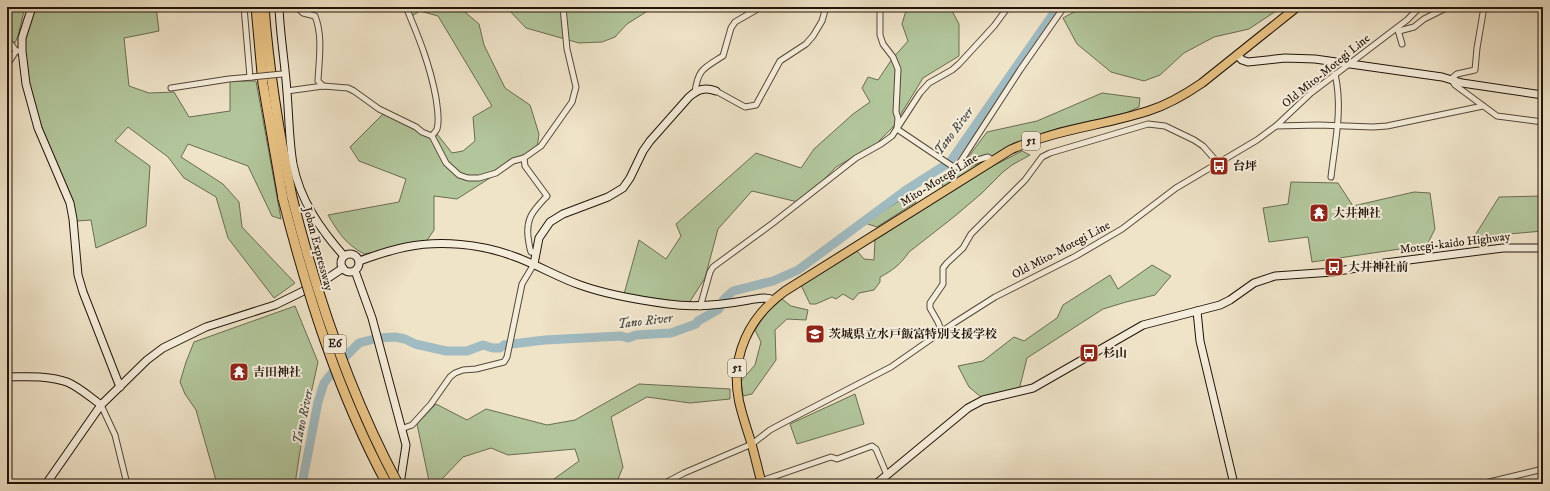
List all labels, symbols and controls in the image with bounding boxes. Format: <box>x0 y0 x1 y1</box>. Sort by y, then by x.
street label: Old Mito-Motegi Line <box>1279 31 1373 111</box>
water label: Tano River <box>931 103 978 158</box>
road number: 51 <box>1022 132 1040 150</box>
street label: Mito-Motegi Line <box>898 150 981 210</box>
bus stop icon: 台坪 <box>1208 155 1230 177</box>
place label: 台坪 <box>1233 159 1257 174</box>
temple icon: 大井神社 <box>1308 202 1330 224</box>
street label: Joban Expressway <box>299 204 336 293</box>
place label: 大井神社 <box>1333 206 1381 221</box>
street label: Old Mito-Motegi Line <box>1009 218 1113 282</box>
street label: Motegi-kaido Highway <box>1399 229 1511 257</box>
bus stop icon: 大井神社前 <box>1323 256 1345 278</box>
place label: 大井神社前 <box>1348 260 1408 275</box>
water label: Tano River <box>617 310 675 332</box>
school or university icon: 茨城県立水戸飯富特別支援学校 <box>804 323 826 345</box>
place label: 茨城県立水戸飯富特別支援学校 <box>829 327 997 342</box>
road number: E6 <box>324 335 346 353</box>
bus stop icon: 杉山 <box>1078 342 1100 364</box>
place label: 杉山 <box>1103 346 1127 361</box>
road number: 51 <box>728 359 746 377</box>
temple icon: 吉田神社 <box>228 361 250 383</box>
place label: 吉田神社 <box>253 365 301 380</box>
water label: Tano River <box>289 387 317 446</box>

